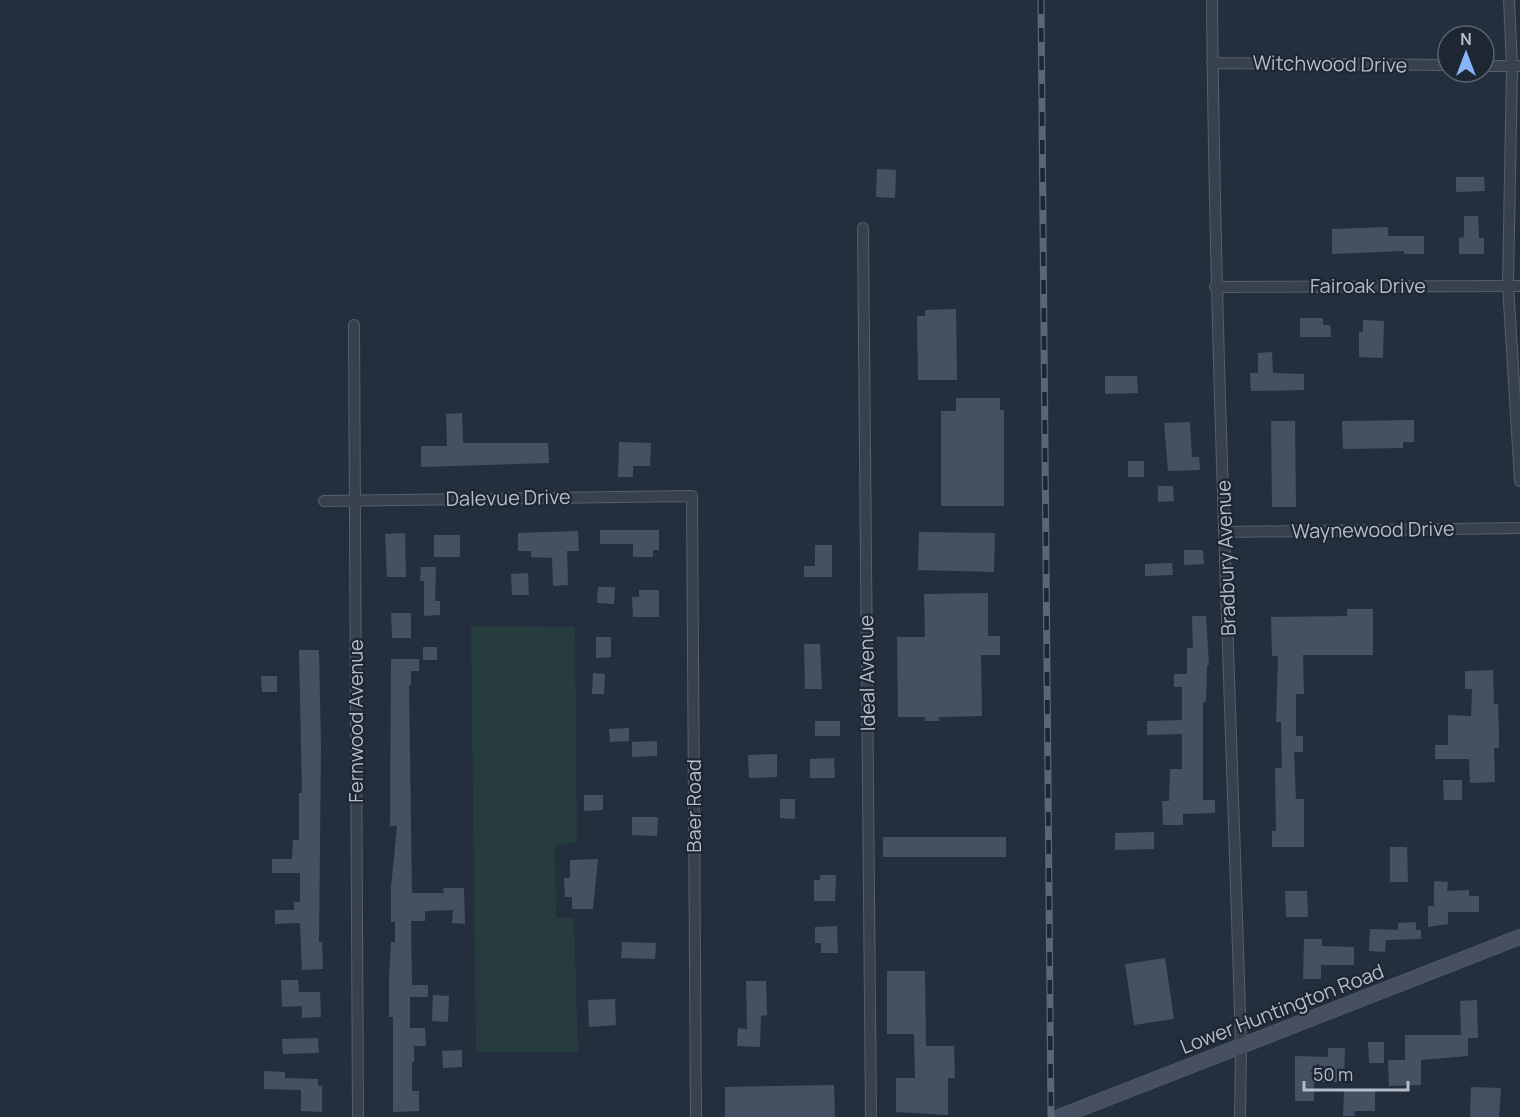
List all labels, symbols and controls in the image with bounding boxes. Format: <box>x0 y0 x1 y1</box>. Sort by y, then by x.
north arrow <box>1436 24 1496 84</box>
text: N <box>1460 28 1472 50</box>
street label: Witchwood Drive <box>1252 49 1408 78</box>
street label: Fairoak Drive <box>1310 272 1426 299</box>
street label: Bradbury Avenue <box>1209 480 1242 636</box>
street label: Dalevue Drive <box>445 483 571 512</box>
street label: Waynewood Drive <box>1291 515 1455 544</box>
street label: Ideal Avenue <box>852 615 881 731</box>
street label: Fernwood Avenue <box>342 639 369 803</box>
street label: Baer Road <box>680 759 707 853</box>
street label: Lower Huntington Road <box>1176 957 1388 1060</box>
scale bar <box>1304 1054 1408 1092</box>
text: 50 m <box>1313 1062 1353 1086</box>

